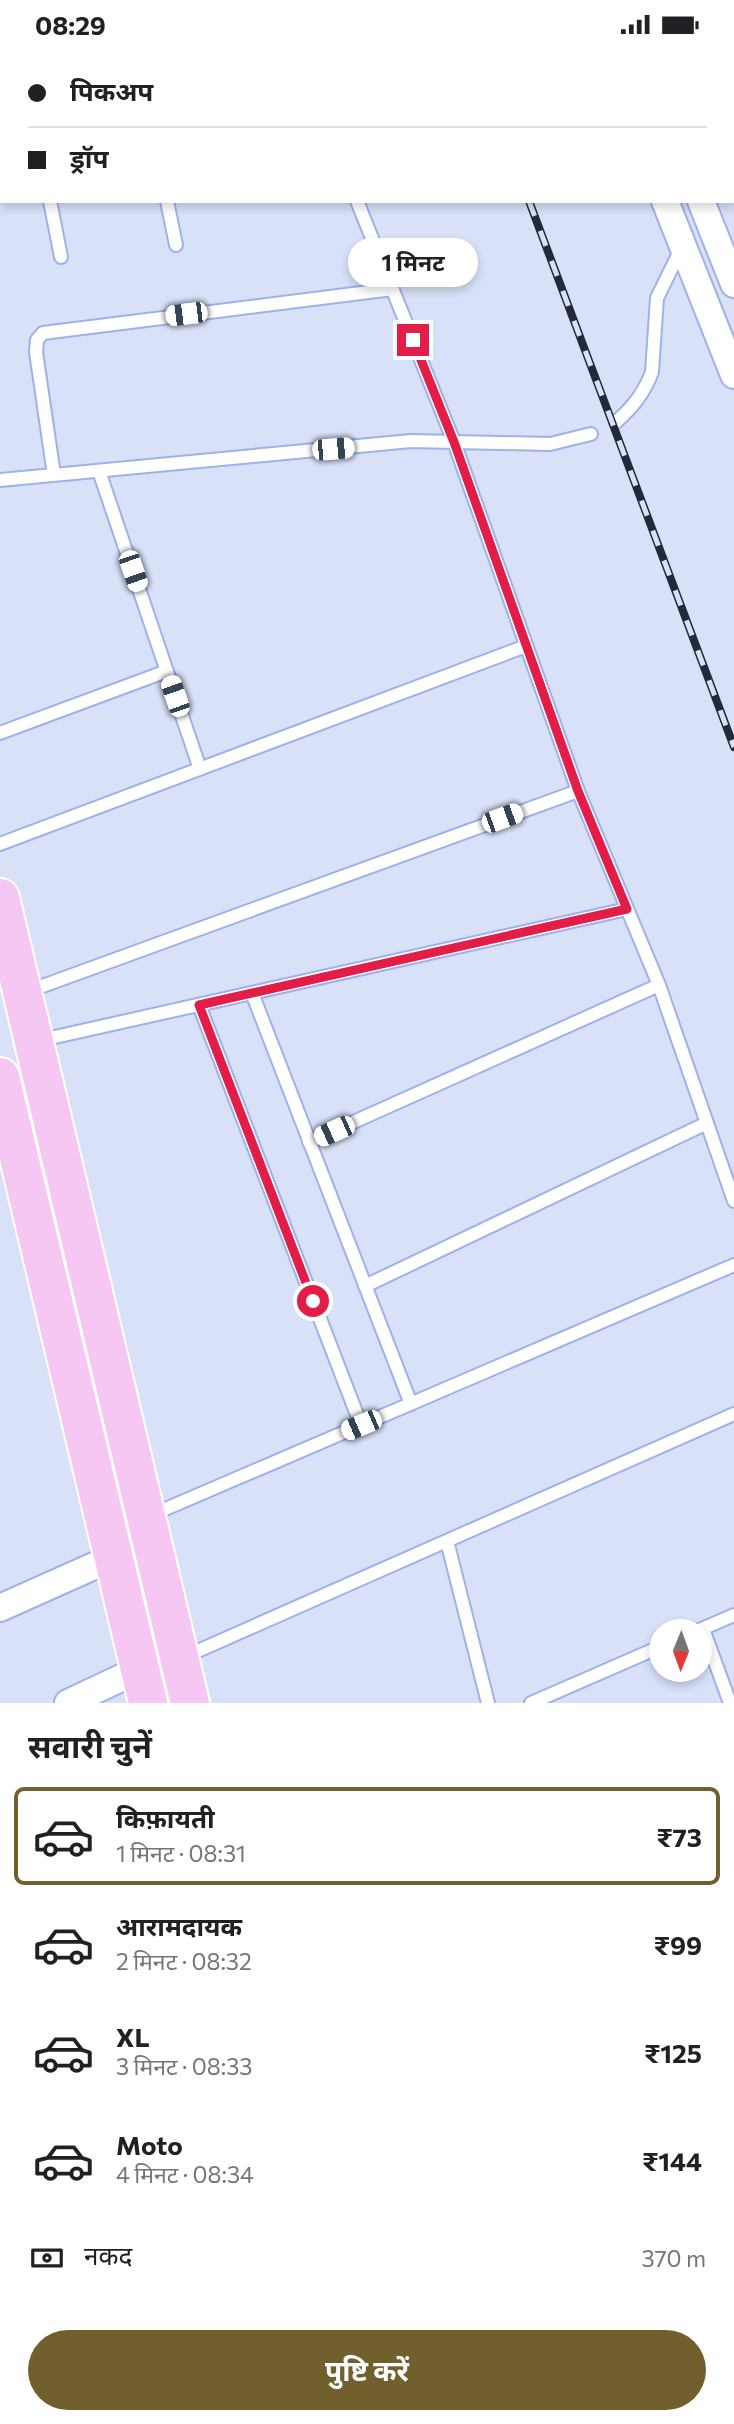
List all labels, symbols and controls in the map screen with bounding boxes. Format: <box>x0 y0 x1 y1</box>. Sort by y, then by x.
text: 08:29 <box>35 9 106 40</box>
text: पिकअप <box>70 75 153 106</box>
text: ड्रॉप <box>70 142 108 173</box>
callout: 1 मिनट <box>348 239 478 287</box>
text: 1 मिनट <box>381 248 445 276</box>
car <box>164 301 209 327</box>
route end <box>397 324 429 356</box>
car <box>312 437 355 461</box>
car <box>117 548 150 594</box>
car <box>159 673 192 719</box>
car <box>479 801 526 835</box>
car <box>311 1113 358 1149</box>
route start <box>297 1285 329 1317</box>
car <box>338 1407 385 1443</box>
north arrow <box>649 1619 712 1682</box>
map controls <box>649 1619 712 1682</box>
text: सवारी चुनें <box>28 1725 152 1765</box>
text: किफ़ायती <box>116 1802 215 1833</box>
icon: car <box>32 1805 95 1868</box>
text: ₹73 <box>656 1821 702 1852</box>
text: 1 मिनट · 08:31 <box>116 1839 246 1867</box>
text: आरामदायक <box>116 1910 242 1941</box>
icon: car <box>32 1913 95 1976</box>
text: ₹99 <box>654 1929 702 1960</box>
text: 2 मिनट · 08:32 <box>116 1947 252 1975</box>
icon: car <box>32 2021 95 2084</box>
text: XL <box>116 2021 150 2052</box>
text: ₹125 <box>644 2037 702 2068</box>
text: 3 मिनट · 08:33 <box>116 2052 252 2080</box>
icon: car <box>32 2129 95 2192</box>
text: Moto <box>116 2129 183 2160</box>
text: ₹144 <box>642 2145 702 2176</box>
text: 4 मिनट · 08:34 <box>116 2160 254 2188</box>
icon: cash <box>28 2239 66 2277</box>
text: नकद <box>84 2239 132 2270</box>
text: 370 m <box>641 2244 706 2272</box>
button: पुष्टि करें <box>28 2330 706 2410</box>

